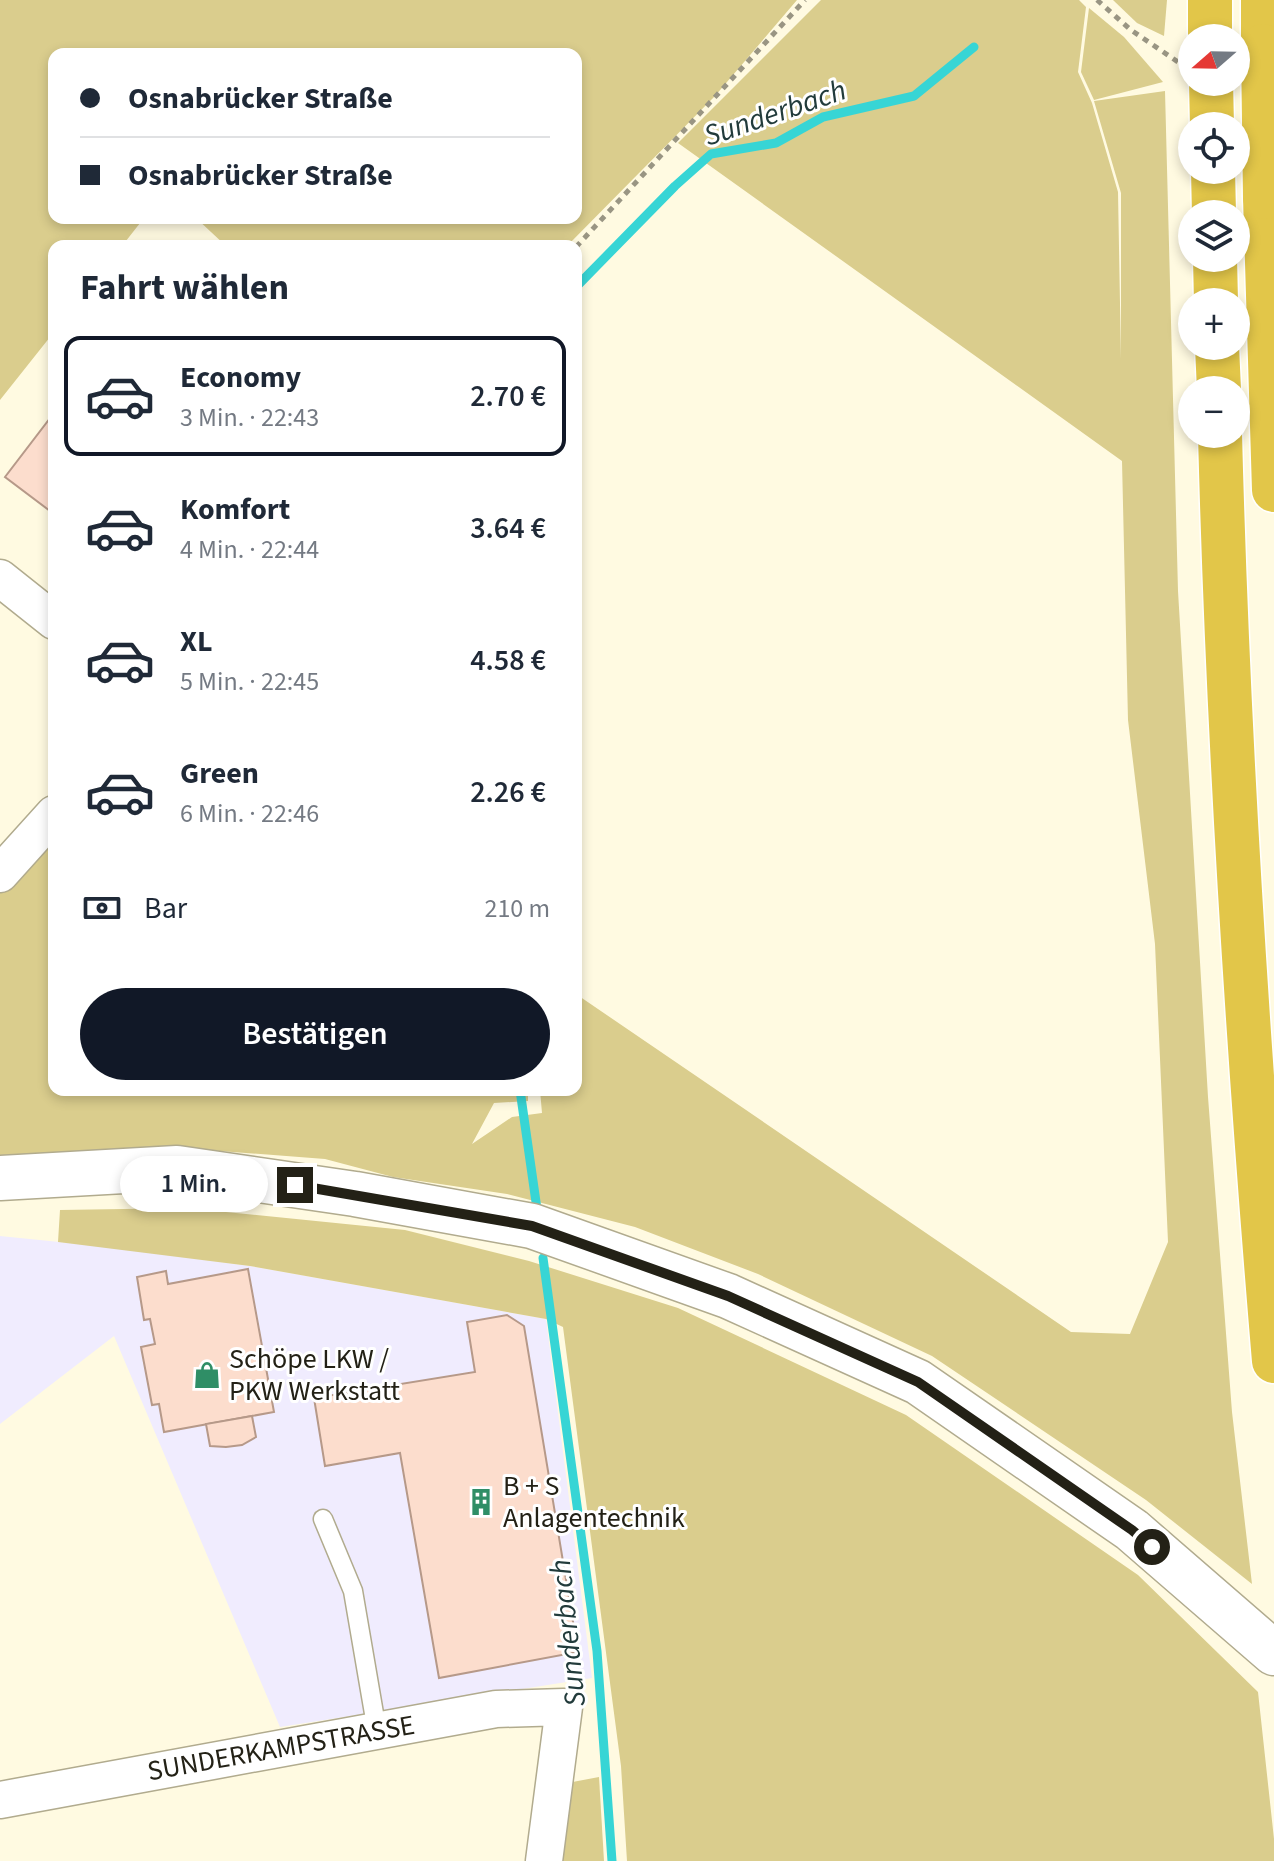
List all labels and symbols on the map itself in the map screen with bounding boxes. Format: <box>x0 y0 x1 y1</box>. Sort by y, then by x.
north arrow <box>1178 24 1250 96</box>
water label: Sunderbach <box>698 69 852 157</box>
callout: 1 Min. <box>119 1157 267 1213</box>
route end <box>277 1167 313 1203</box>
place label: Schöpe LKW / PKW Werkstatt <box>229 1339 401 1411</box>
shop icon: Schöpe LKW / PKW Werkstatt <box>192 1360 222 1390</box>
place label: B + S Anlagentechnik <box>503 1466 685 1538</box>
building icon: B + S Anlagentechnik <box>466 1487 496 1517</box>
route start <box>1134 1529 1170 1565</box>
water label: Sunderbach <box>539 1557 597 1709</box>
street label: SUNDERKAMPSTRASSE <box>144 1705 418 1791</box>

